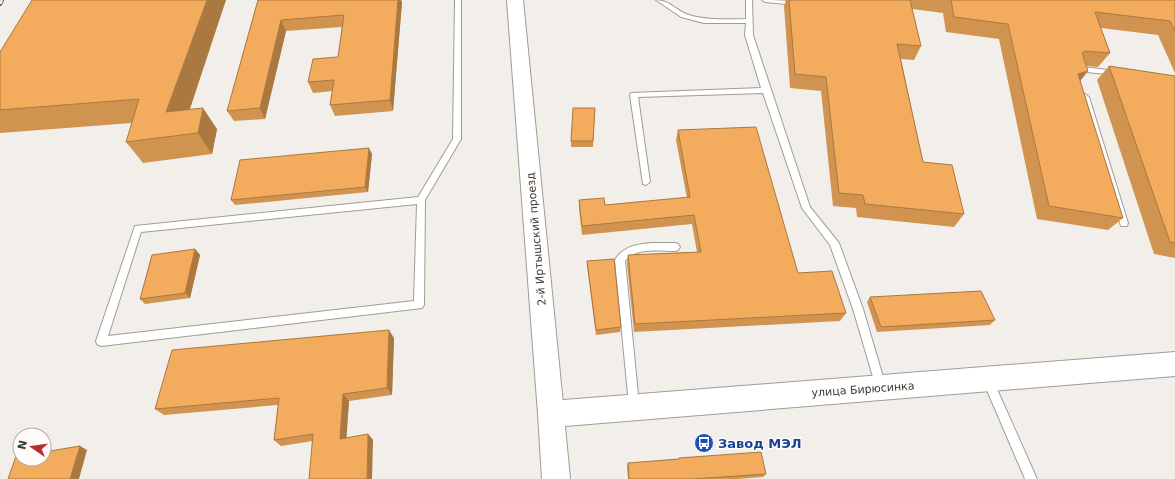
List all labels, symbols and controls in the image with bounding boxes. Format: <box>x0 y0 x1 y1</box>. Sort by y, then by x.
street label: 2-й Иртышский проезд <box>524 171 549 306</box>
street label: улица Бирюсинка <box>811 379 915 400</box>
north arrow <box>12 427 52 467</box>
bus stop icon: Завод МЭЛ <box>693 432 715 454</box>
place label: Завод МЭЛ <box>718 436 801 451</box>
text: N <box>15 439 30 451</box>

